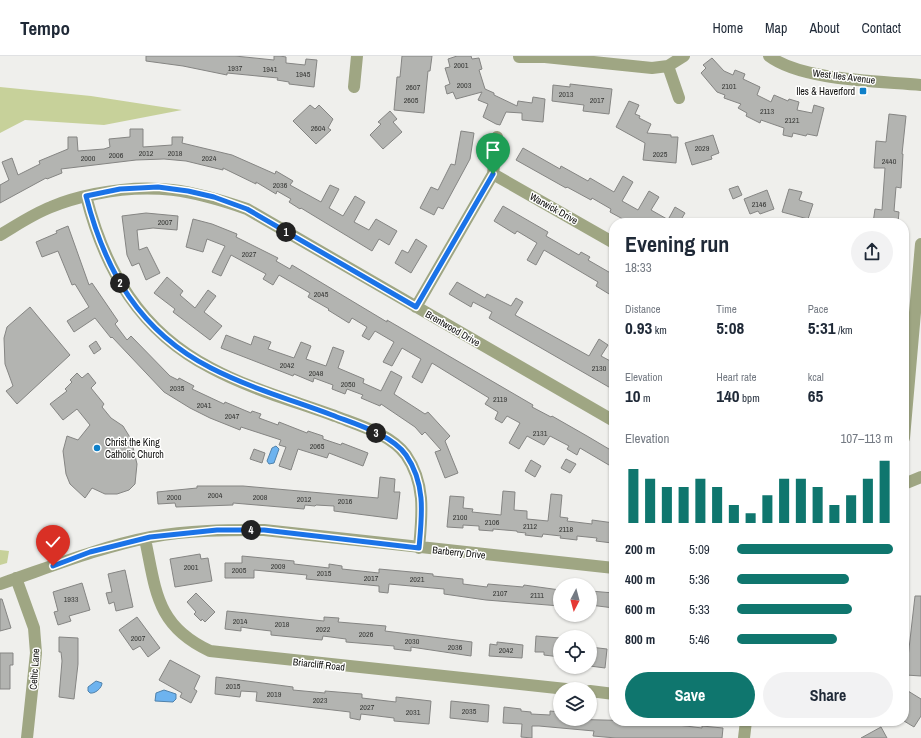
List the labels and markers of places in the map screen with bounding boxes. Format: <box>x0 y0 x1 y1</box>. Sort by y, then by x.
place label: Iles & Haverford <box>796 85 855 98</box>
marker: Iles & Haverford <box>858 86 868 96</box>
pin <box>476 133 510 174</box>
pin: 1 <box>276 222 296 242</box>
pin: 2 <box>110 273 130 293</box>
pin: 3 <box>366 423 386 443</box>
place label: Christ the King Catholic Church <box>105 436 164 461</box>
marker: Christ the King Catholic Church <box>92 443 102 453</box>
pin: 4 <box>241 520 261 540</box>
pin <box>36 525 70 566</box>

